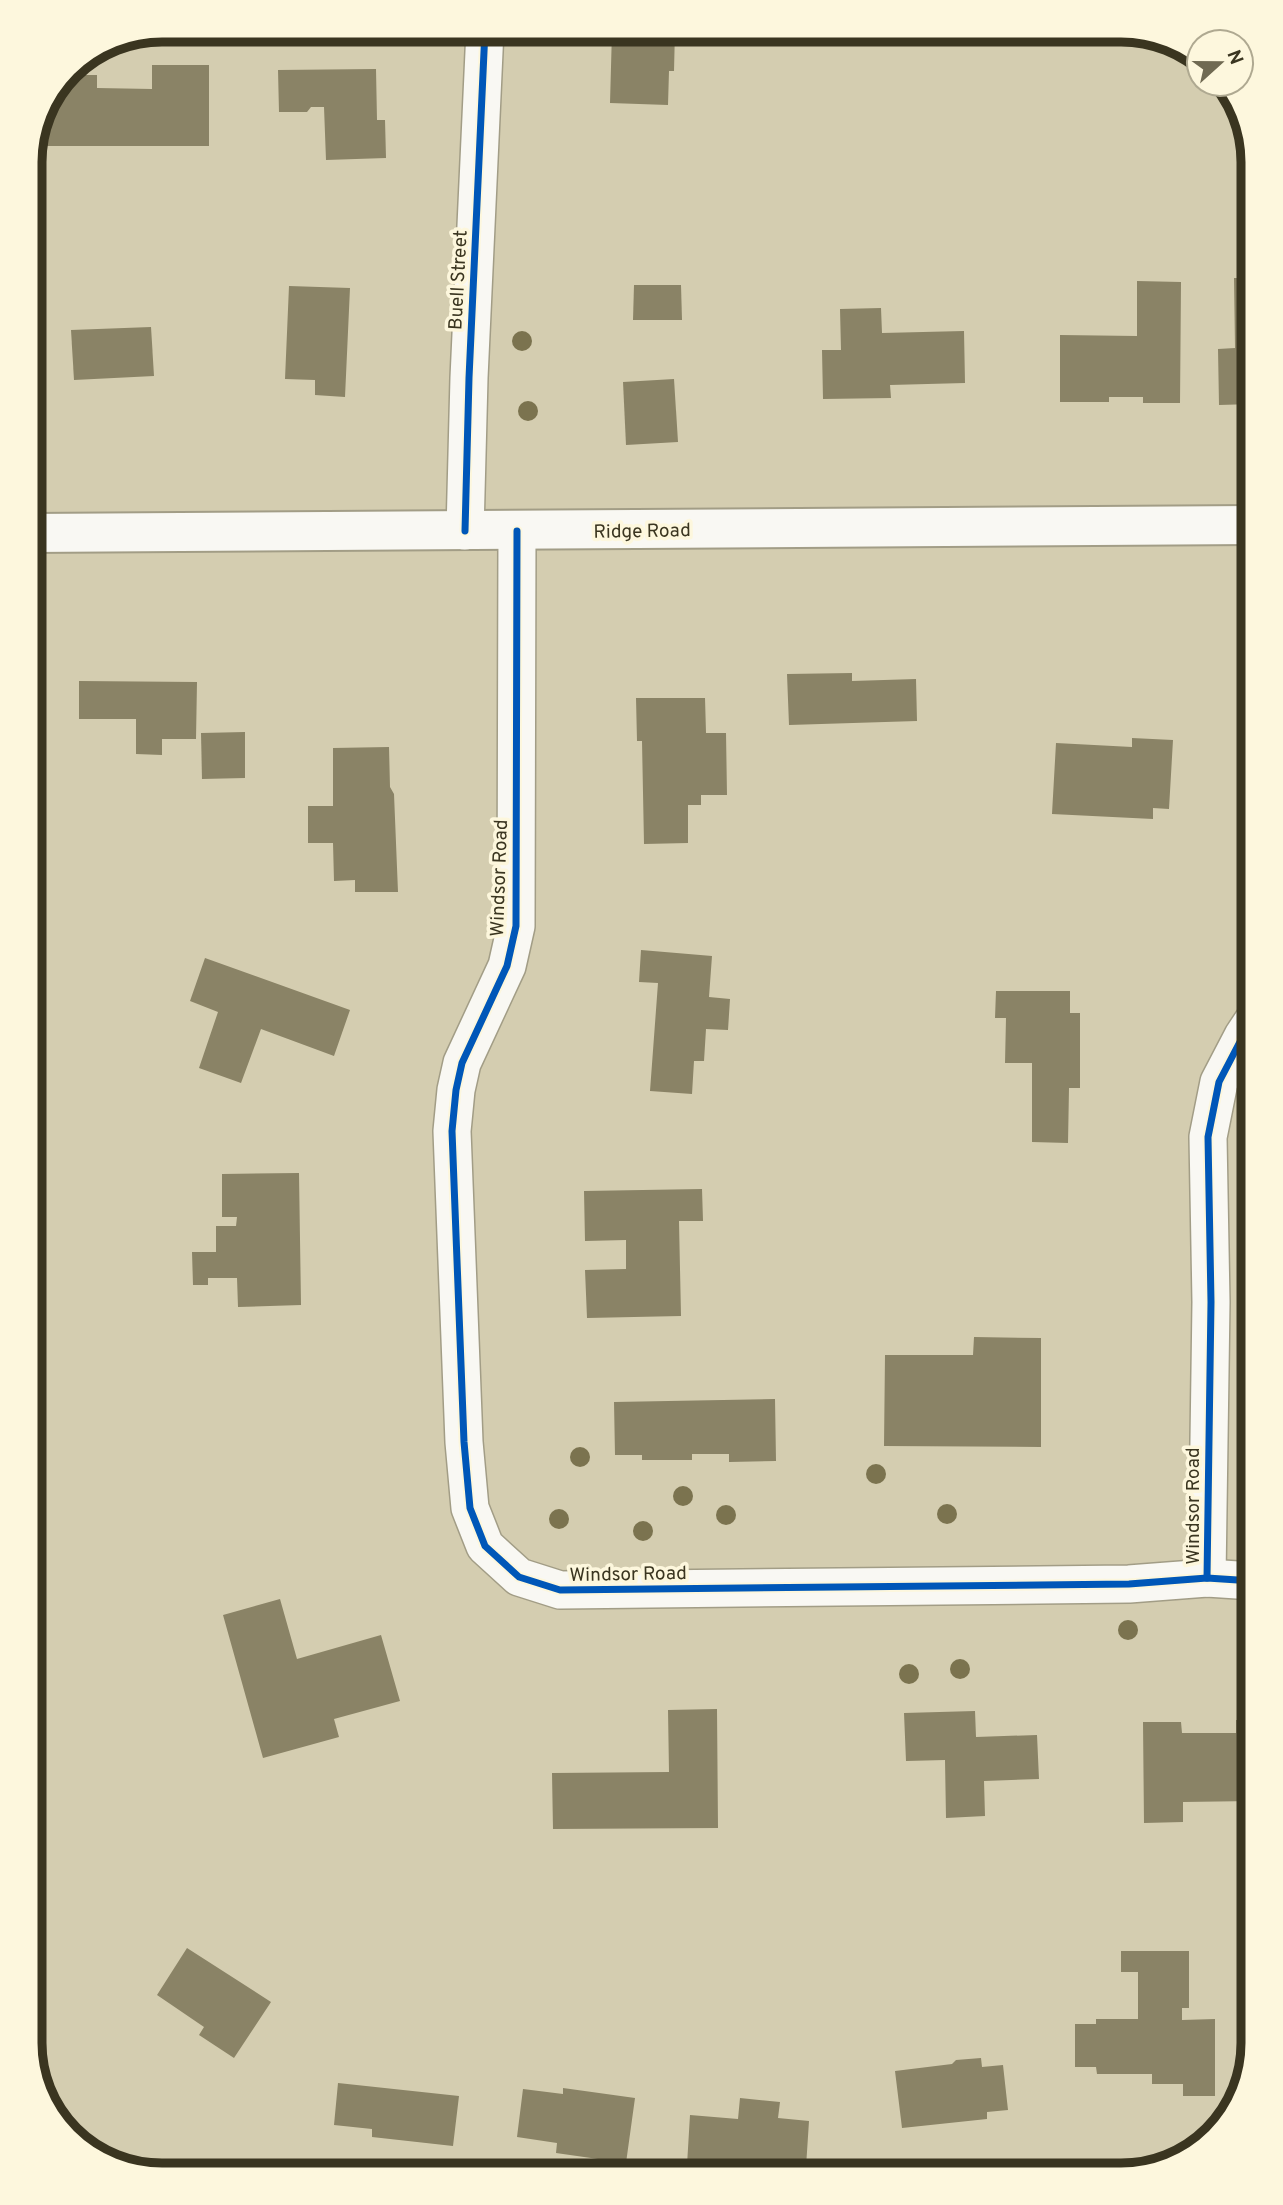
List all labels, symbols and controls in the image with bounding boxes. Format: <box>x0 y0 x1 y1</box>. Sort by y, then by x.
north arrow <box>1185 28 1255 98</box>
text: N <box>1220 47 1248 68</box>
street label: Buell Street <box>444 230 474 331</box>
street label: Ridge Road <box>593 519 691 545</box>
street label: Windsor Road <box>486 819 514 937</box>
street label: Windsor Road <box>1182 1447 1206 1565</box>
street label: Windsor Road <box>569 1562 687 1588</box>

